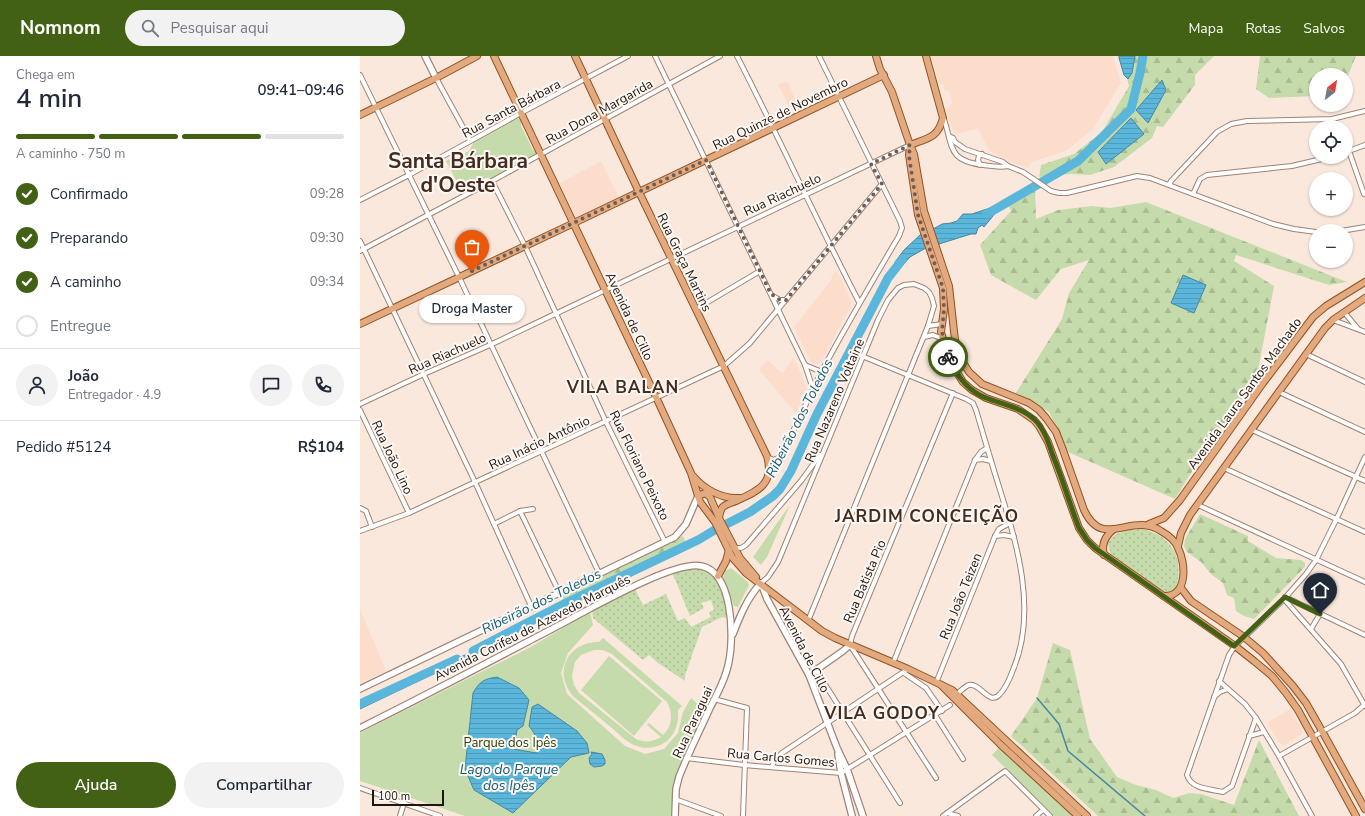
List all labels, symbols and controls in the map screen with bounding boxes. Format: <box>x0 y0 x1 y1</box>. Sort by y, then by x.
search box <box>125 10 405 46</box>
text: Nomnom <box>20 15 101 41</box>
icon: search <box>139 17 161 39</box>
text: Pesquisar aqui <box>171 18 269 38</box>
text: Mapa <box>1188 19 1223 38</box>
text: Rotas <box>1245 19 1281 38</box>
text: Salvos <box>1303 19 1345 38</box>
text: Chega em <box>16 66 75 84</box>
north arrow <box>1309 68 1353 112</box>
map controls <box>1309 68 1353 268</box>
street label: Rua Quinze de Novembro <box>710 73 851 155</box>
street label: Rua Santa Bárbara <box>459 75 564 143</box>
street label: Rua Dona Margarida <box>543 75 656 149</box>
text: 09:41–09:46 <box>257 80 344 100</box>
text: 4 min <box>16 81 82 116</box>
button: locate <box>1309 120 1353 164</box>
text: A caminho · 750 m <box>16 145 125 163</box>
district label: Santa Bárbara d'Oeste <box>388 147 528 199</box>
street label: Rua Riachuelo <box>741 169 824 221</box>
button: + <box>1309 172 1353 216</box>
icon: check <box>16 183 38 205</box>
text: Confirmado <box>50 184 128 204</box>
text: 09:28 <box>310 185 344 203</box>
street label: Rua Graça Martins <box>652 210 716 315</box>
button: − <box>1309 224 1353 268</box>
icon: check <box>16 227 38 249</box>
text: Preparando <box>50 228 128 248</box>
text: 09:30 <box>310 229 344 247</box>
pin <box>455 230 489 271</box>
icon: bag <box>461 236 483 258</box>
street label: Avenida de Cillo <box>601 269 657 363</box>
icon: check <box>16 271 38 293</box>
text: A caminho <box>50 272 121 292</box>
text: 09:34 <box>310 273 344 291</box>
callout: Droga Master <box>419 295 525 323</box>
text: Droga Master <box>432 300 512 318</box>
street label: Avenida Laura Santos Machado <box>1184 314 1306 473</box>
text: Entregue <box>50 316 111 336</box>
street label: Rua Riachuelo <box>406 329 489 379</box>
street label: Rua Nazareno Voltaine <box>801 336 869 465</box>
courier <box>928 337 968 377</box>
icon: bike <box>937 346 959 368</box>
water label: Ribeirão dos Toledos <box>761 355 838 481</box>
button: person <box>16 364 58 406</box>
button: chat <box>250 364 292 406</box>
button: phone <box>302 364 344 406</box>
text: João <box>68 366 99 386</box>
district label: VILA BALAN <box>566 376 679 399</box>
text: Entregador · 4.9 <box>68 386 161 404</box>
street label: Rua Floriano Peixoto <box>605 407 674 523</box>
street label: Rua Inácio Antônio <box>486 412 593 474</box>
street label: Rua João Lino <box>367 417 417 497</box>
text: Pedido #5124 <box>16 437 111 457</box>
text: R$104 <box>298 437 344 457</box>
district label: JARDIM CONCEIÇÃO <box>834 504 1019 528</box>
street label: Rua Batista Pio <box>839 537 891 626</box>
street label: Rua João Teizen <box>935 550 987 642</box>
water label: Ribeirão dos Toledos <box>478 564 604 639</box>
street label: Avenida Corifeu de Azevedo Marquês <box>431 570 634 685</box>
pin <box>1303 573 1337 614</box>
icon: home <box>1309 579 1331 601</box>
street label: Avenida de Cillo <box>774 603 834 696</box>
street label: Rua Paraguai <box>668 684 717 761</box>
district label: VILA GODOY <box>823 702 940 725</box>
park label: Parque dos Ipês <box>464 734 556 752</box>
street label: Rua Carlos Gomes <box>726 744 835 772</box>
water label: Lago do Parque dos Ipês <box>460 760 559 795</box>
button: Ajuda <box>16 762 176 808</box>
button: Compartilhar <box>184 762 344 808</box>
scale bar <box>372 788 444 807</box>
text: 100 m <box>378 789 410 804</box>

